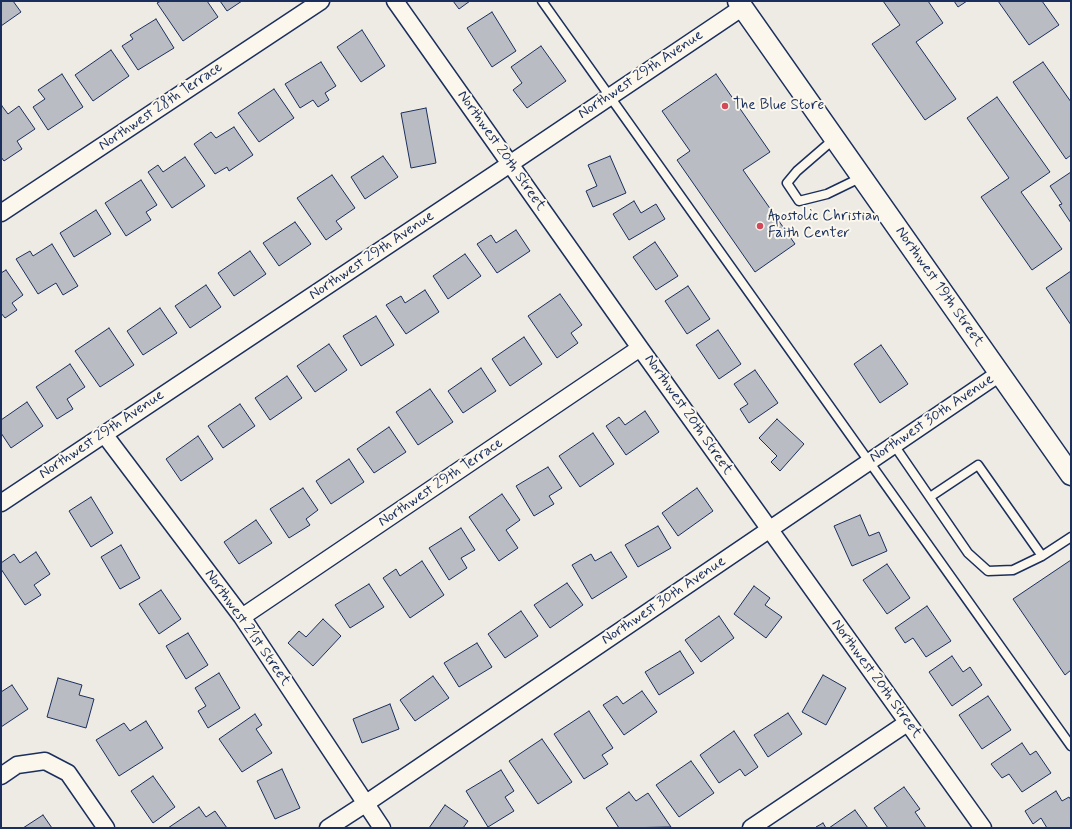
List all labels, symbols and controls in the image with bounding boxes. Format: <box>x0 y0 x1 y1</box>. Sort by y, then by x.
street label: Northwest 29th Avenue <box>575 26 707 124</box>
street label: Northwest 28th Terrace <box>96 59 226 155</box>
street label: Northwest 20th Street <box>453 87 549 215</box>
place label: The Blue Store <box>733 97 824 115</box>
marker: The Blue Store <box>720 101 730 111</box>
street label: Northwest 29th Avenue <box>306 207 438 305</box>
place label: Apostolic Christian Faith Center <box>768 208 880 243</box>
marker: Apostolic Christian Faith Center <box>755 221 765 231</box>
street label: Northwest 19th Street <box>891 224 987 350</box>
street label: Northwest 20th Street <box>640 351 736 479</box>
street label: Northwest 30th Avenue <box>866 371 998 467</box>
street label: Northwest 29th Avenue <box>36 386 168 484</box>
street label: Northwest 29th Terrace <box>375 435 507 531</box>
street label: Northwest 30th Avenue <box>598 553 730 649</box>
street label: Northwest 21st Street <box>200 566 294 690</box>
street label: Northwest 20th Street <box>827 616 925 742</box>

